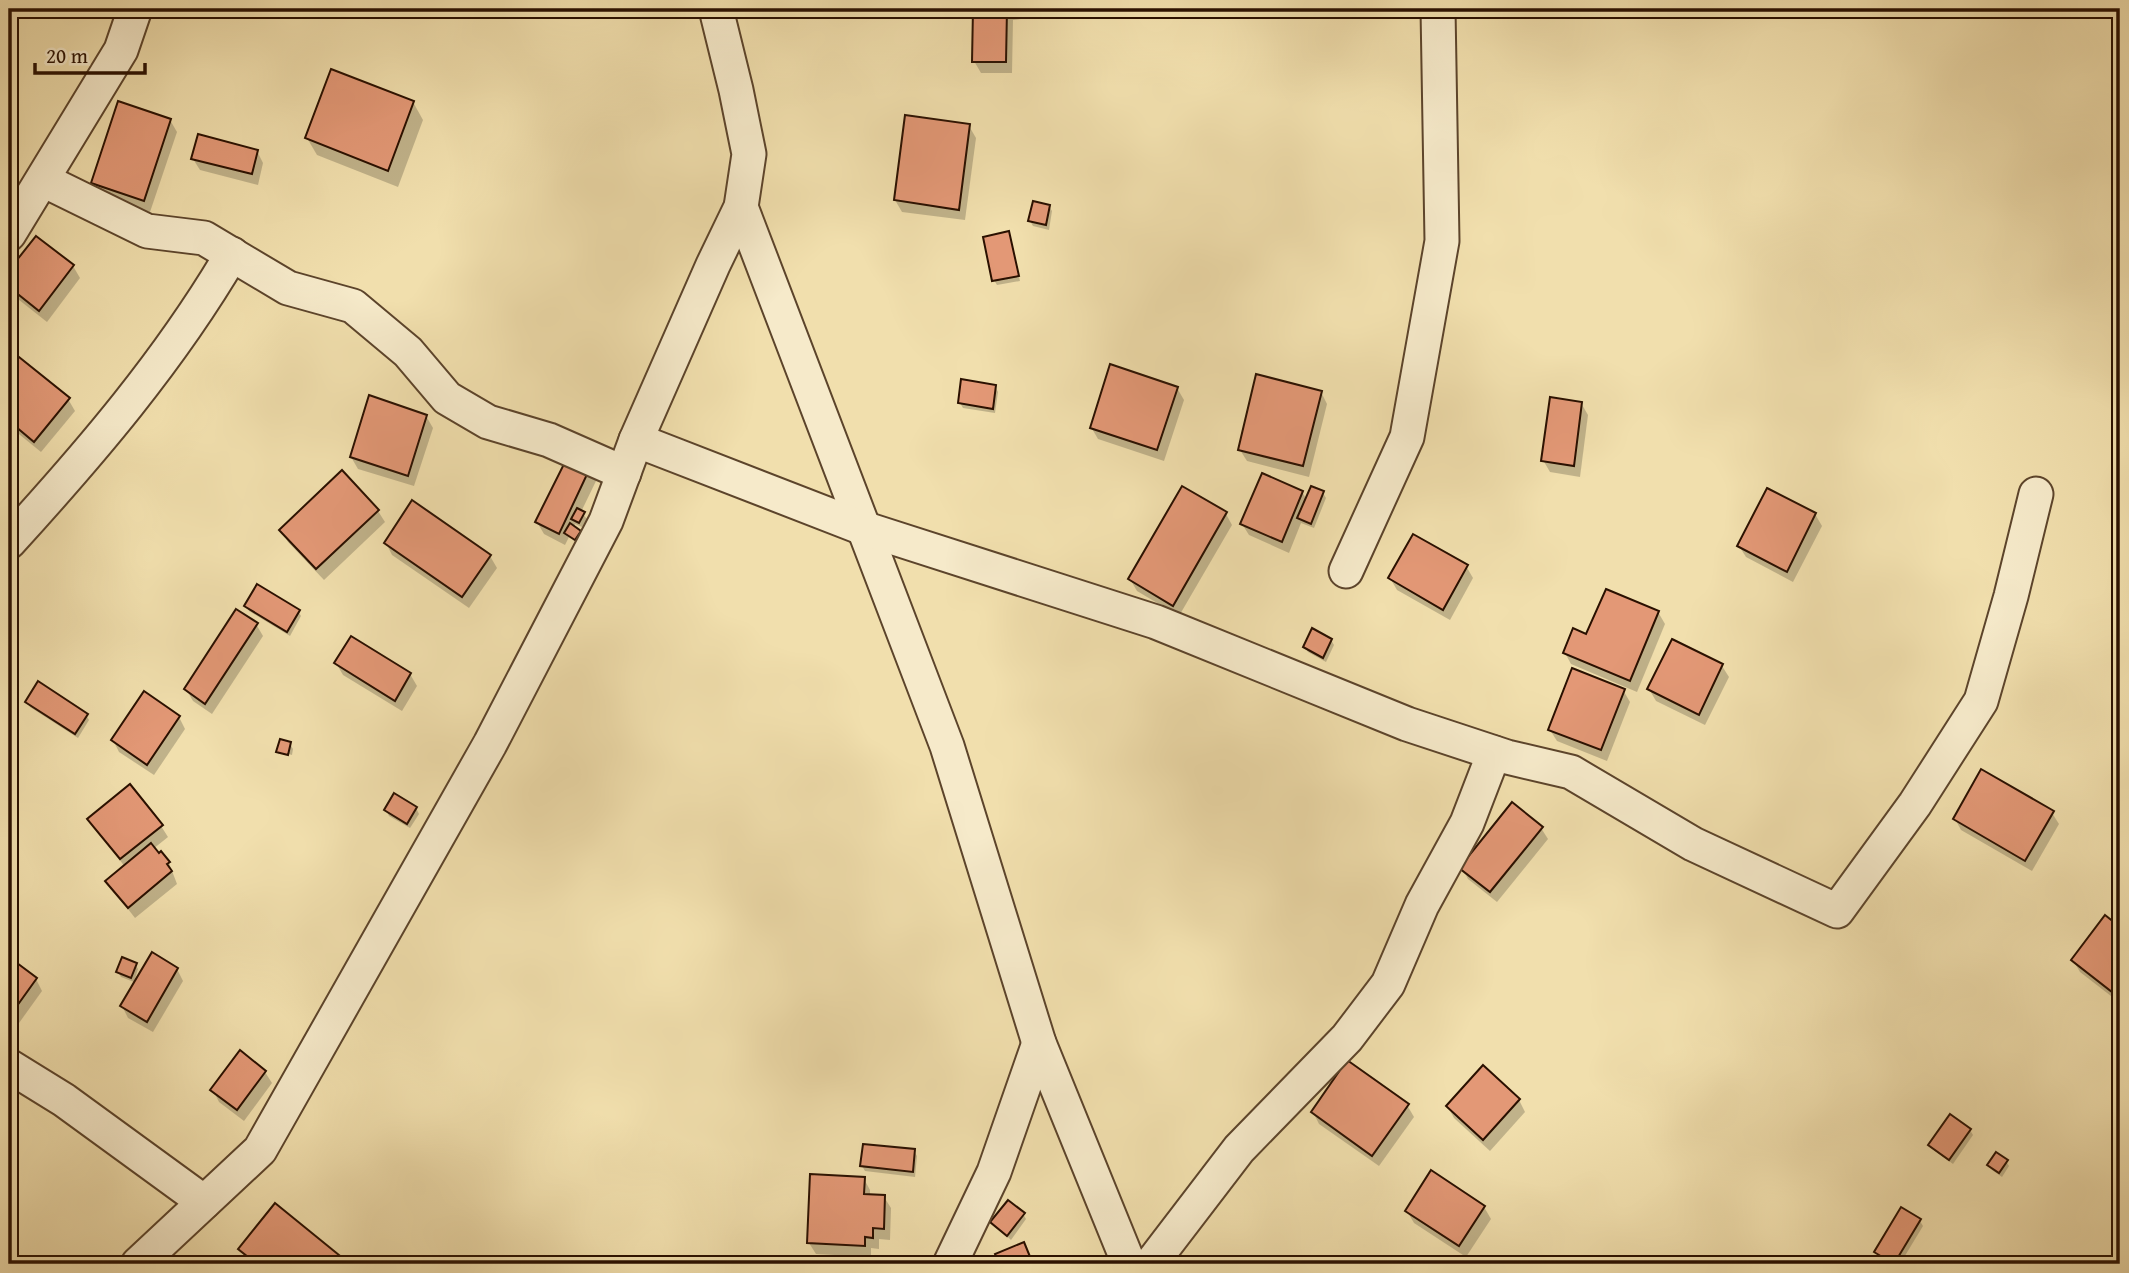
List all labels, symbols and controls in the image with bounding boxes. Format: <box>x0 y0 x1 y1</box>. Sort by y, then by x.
scale bar <box>35 32 145 76</box>
text: 20 m <box>46 40 88 71</box>

